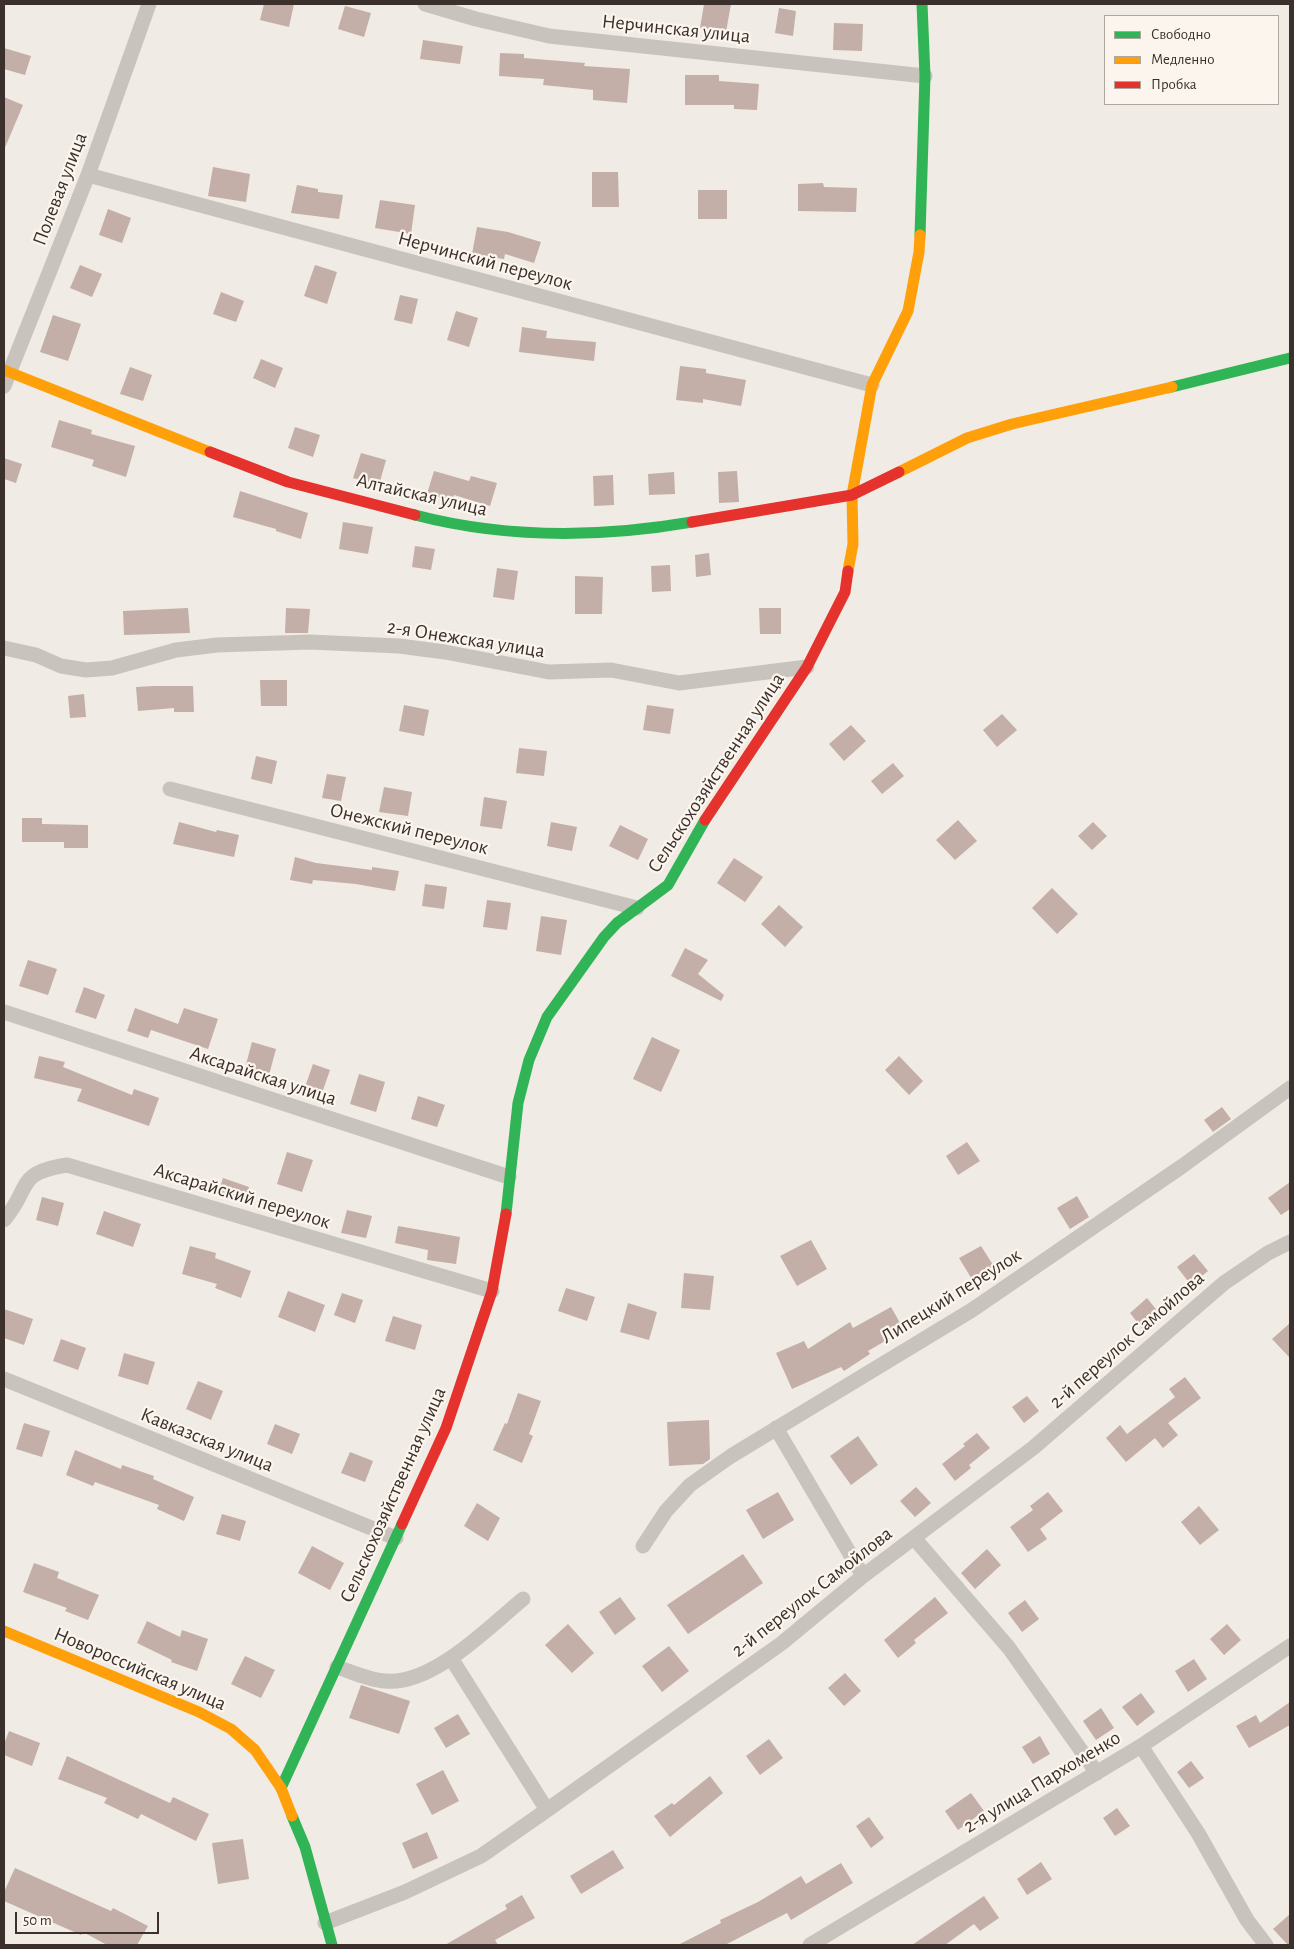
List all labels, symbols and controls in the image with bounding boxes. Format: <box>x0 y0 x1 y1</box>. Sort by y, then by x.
street label: Нерчинская улица <box>601 9 751 49</box>
legend <box>1104 15 1279 105</box>
text: Свободно <box>1151 27 1211 42</box>
text: Медленно <box>1151 52 1215 67</box>
text: Пробка <box>1151 77 1197 92</box>
street label: Полевая улица <box>27 129 93 249</box>
street label: Нерчинский переулок <box>395 226 575 296</box>
street label: Алтайская улица <box>354 468 490 522</box>
street label: 2-я Онежская улица <box>385 615 547 663</box>
street label: Сельскохозяйственная улица <box>642 669 790 877</box>
street label: Онежский переулок <box>327 798 491 860</box>
street label: Аксарайская улица <box>187 1041 339 1111</box>
street label: Аксарайский переулок <box>151 1158 333 1234</box>
street label: Липецкий переулок <box>876 1243 1026 1349</box>
street label: 2-й переулок Самойлова <box>1045 1266 1209 1414</box>
street label: Сельскохозяйственная улица <box>335 1383 451 1607</box>
street label: Кавказская улица <box>137 1402 277 1478</box>
street label: 2-й переулок Самойлова <box>727 1522 897 1662</box>
street label: Новороссийская улица <box>50 1622 230 1716</box>
street label: 2-я улица Пархоменко <box>959 1726 1125 1838</box>
scale bar <box>18 1902 161 1934</box>
text: 50 m <box>23 1913 52 1928</box>

